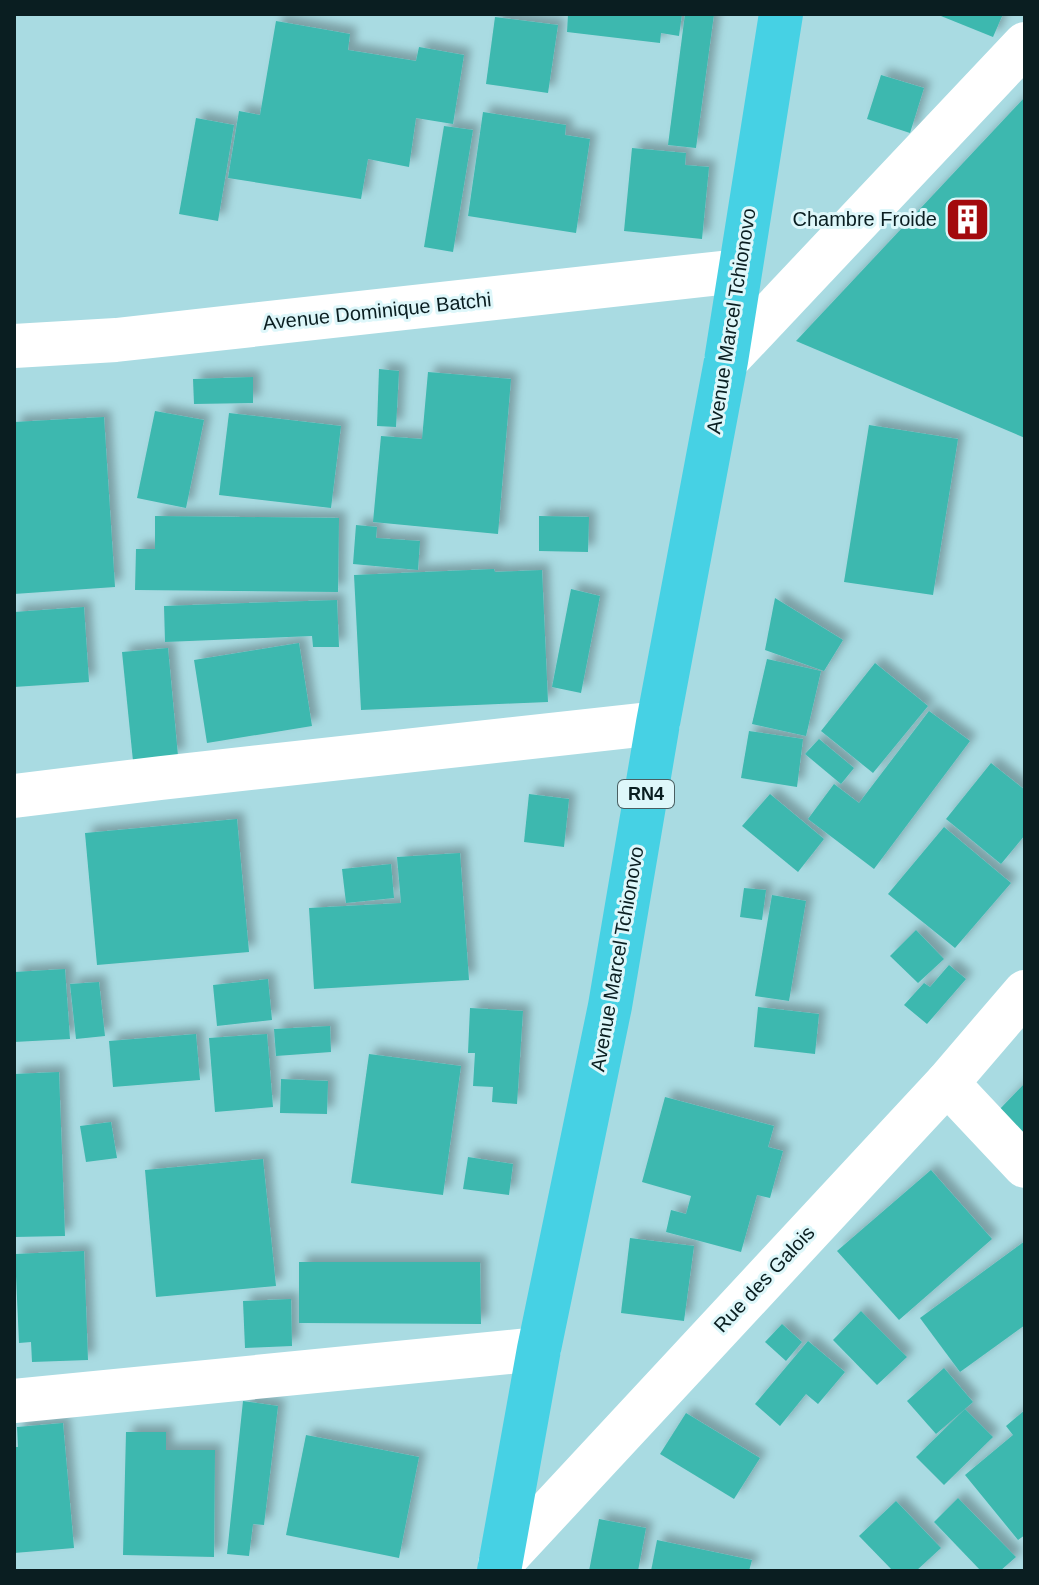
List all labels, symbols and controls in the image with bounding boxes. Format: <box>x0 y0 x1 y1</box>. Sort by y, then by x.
building icon: Chambre Froide <box>944 195 992 243</box>
street label: Avenue Marcel Tchionovo <box>702 207 760 435</box>
place label: Chambre Froide <box>792 208 937 230</box>
street label: Avenue Dominique Batchi <box>262 288 492 334</box>
road number: RN4 <box>618 780 674 808</box>
street label: Avenue Marcel Tchionovo <box>586 845 648 1073</box>
street label: Rue des Galois <box>709 1221 819 1337</box>

